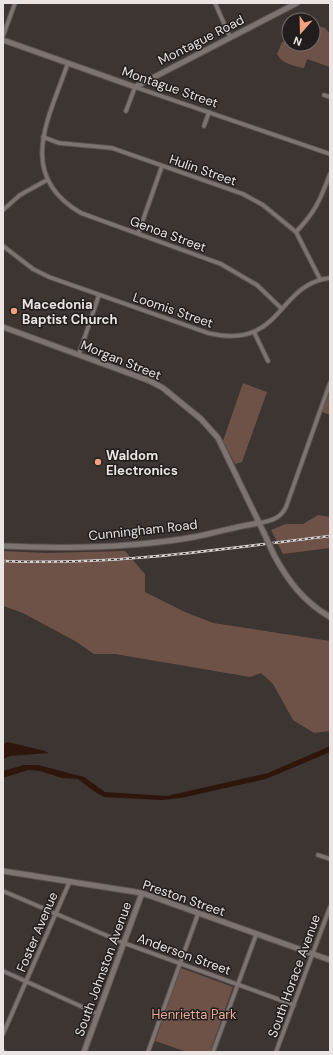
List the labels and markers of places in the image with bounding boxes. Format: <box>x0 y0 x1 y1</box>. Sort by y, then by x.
place label: Macedonia Baptist Church <box>22 296 118 328</box>
marker: Macedonia Baptist Church <box>9 306 19 316</box>
place label: Waldom Electronics <box>106 447 178 479</box>
marker: Waldom Electronics <box>93 457 103 467</box>

